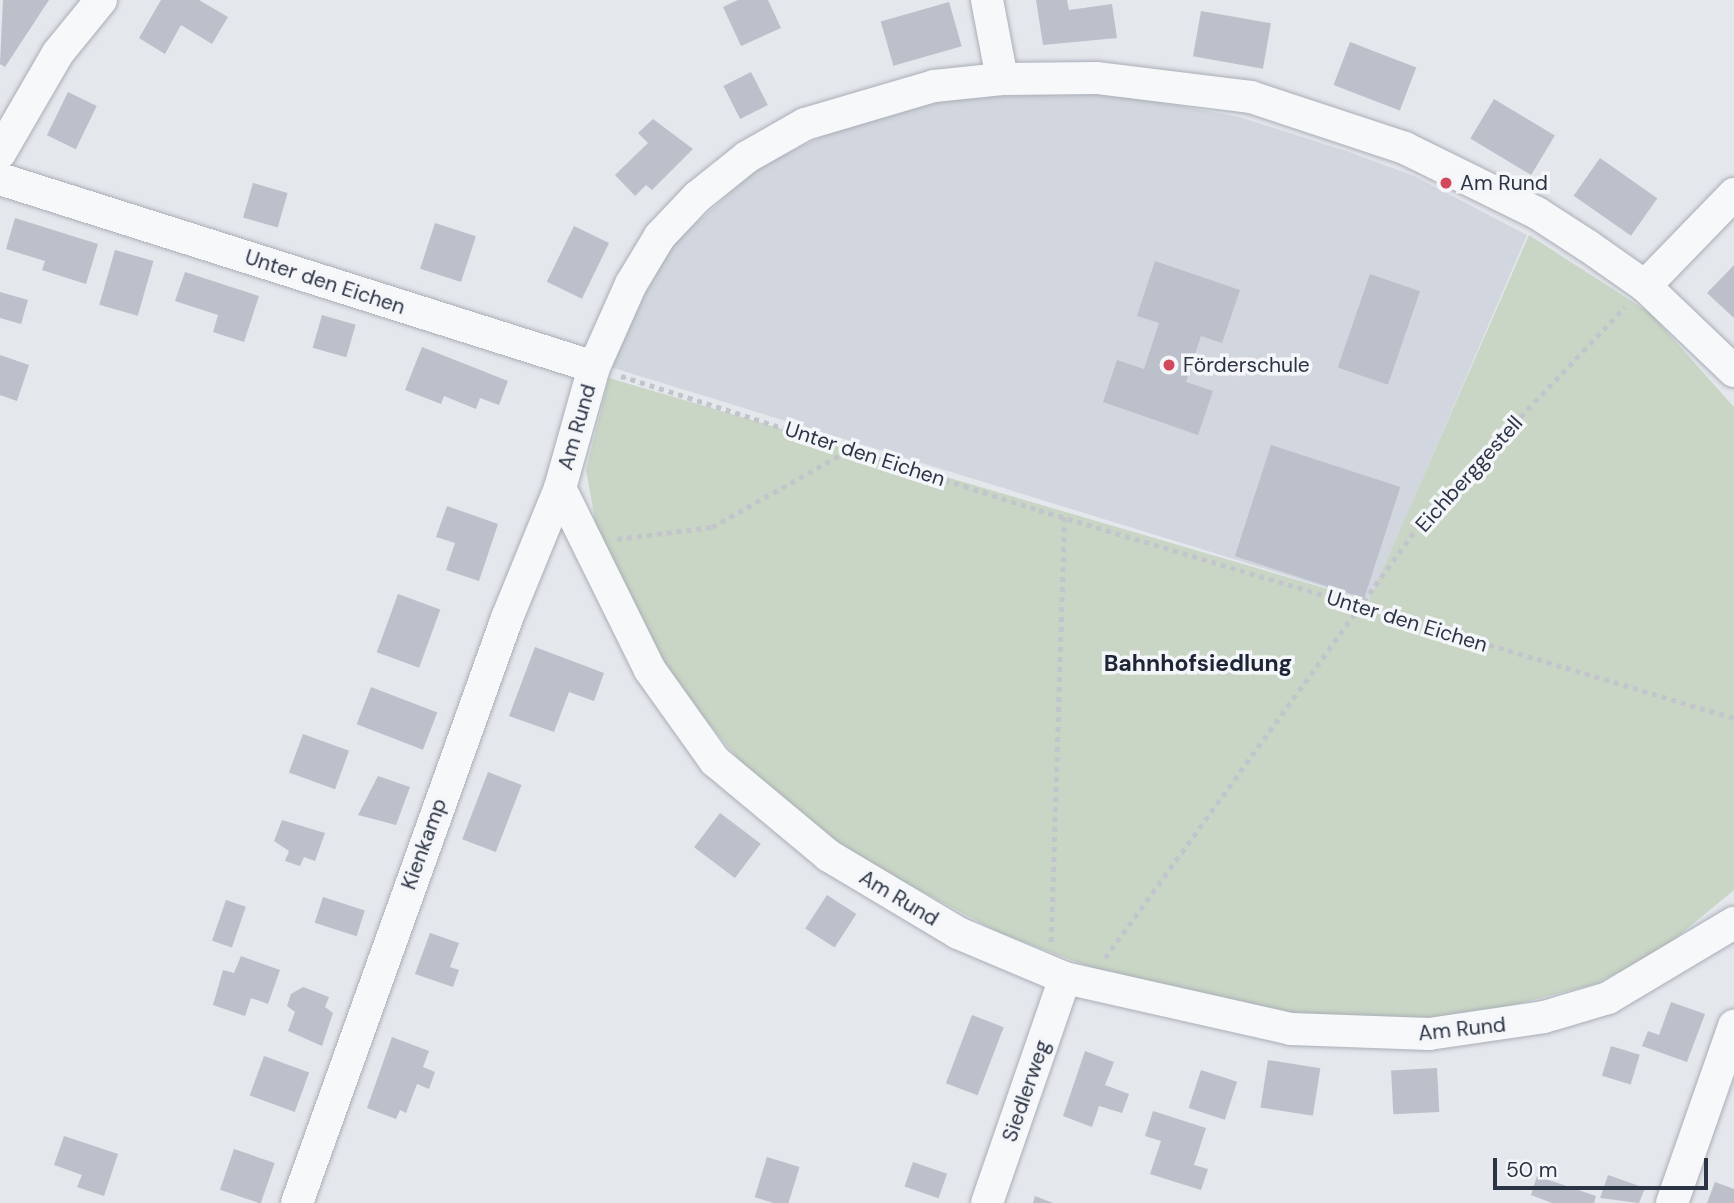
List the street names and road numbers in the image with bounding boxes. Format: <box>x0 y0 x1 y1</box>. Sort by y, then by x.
street label: Unter den Eichen <box>242 244 408 320</box>
street label: Am Rund <box>553 381 601 473</box>
street label: Eichberggestell <box>1410 411 1528 537</box>
street label: Unter den Eichen <box>782 416 948 492</box>
street label: Unter den Eichen <box>1324 585 1490 657</box>
street label: Kienkamp <box>396 795 452 893</box>
street label: Am Rund <box>855 865 943 931</box>
street label: Am Rund <box>1417 1012 1507 1046</box>
street label: Siedlerweg <box>997 1037 1055 1145</box>

